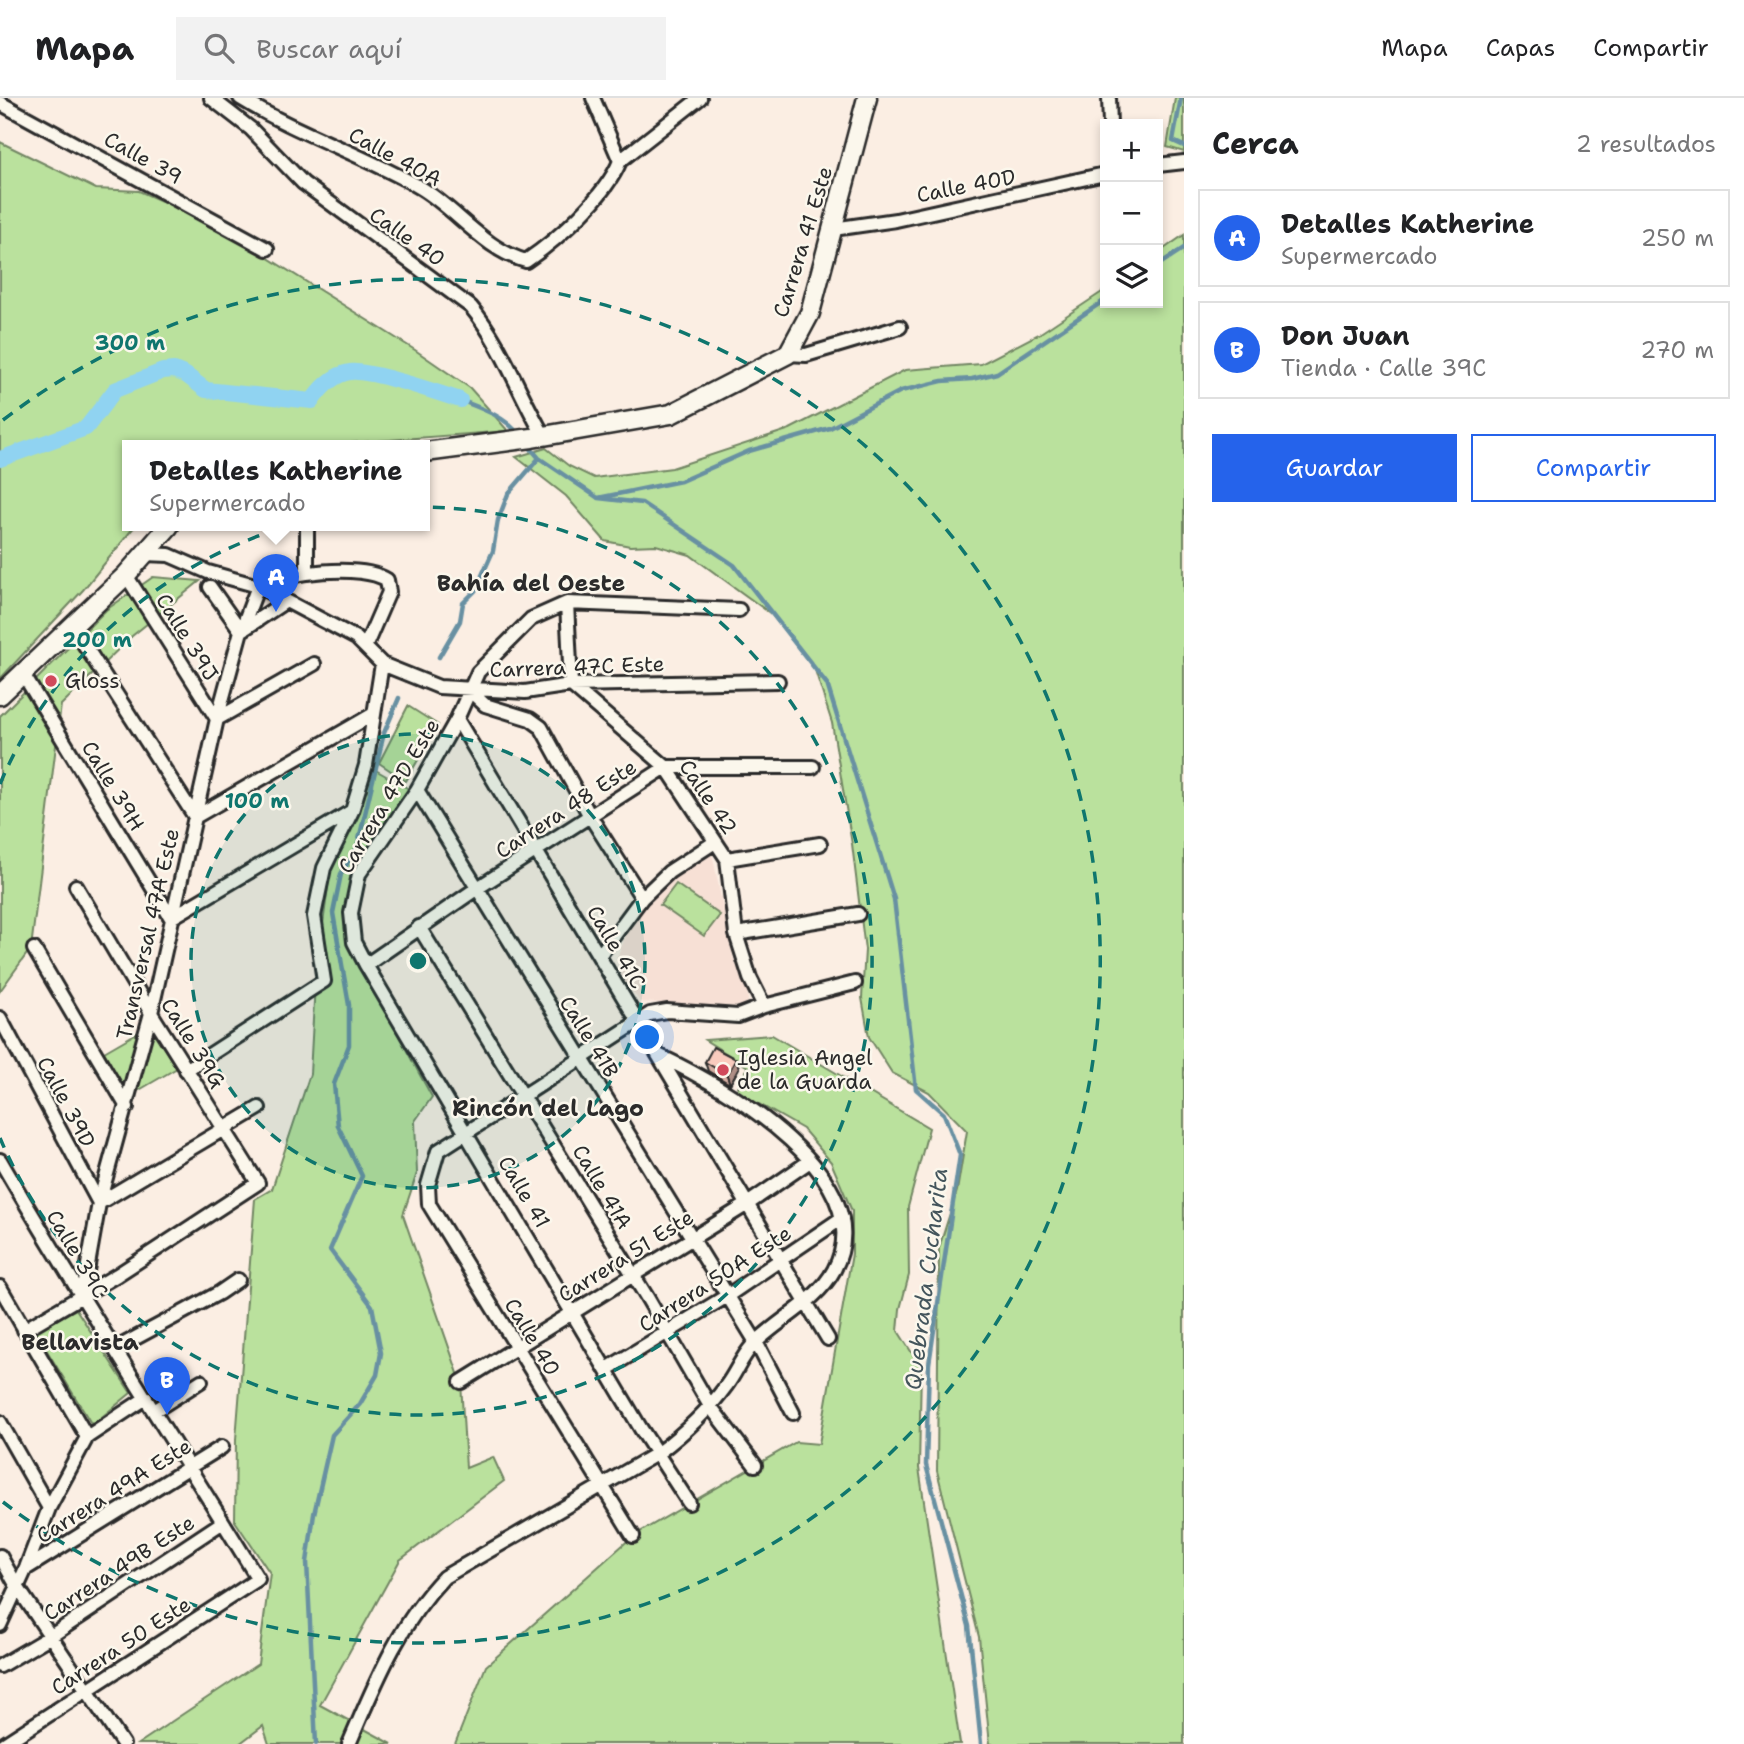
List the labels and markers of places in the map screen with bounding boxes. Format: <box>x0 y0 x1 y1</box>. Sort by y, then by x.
pin: A <box>253 554 299 612</box>
place label: Gloss <box>65 667 120 695</box>
marker: Gloss <box>43 673 59 689</box>
centre of rings <box>406 949 430 973</box>
place label: Iglesia Angel de la Guarda <box>737 1044 873 1096</box>
marker: Iglesia Angel de la Guarda <box>715 1062 731 1078</box>
pin: B <box>144 1357 190 1415</box>

